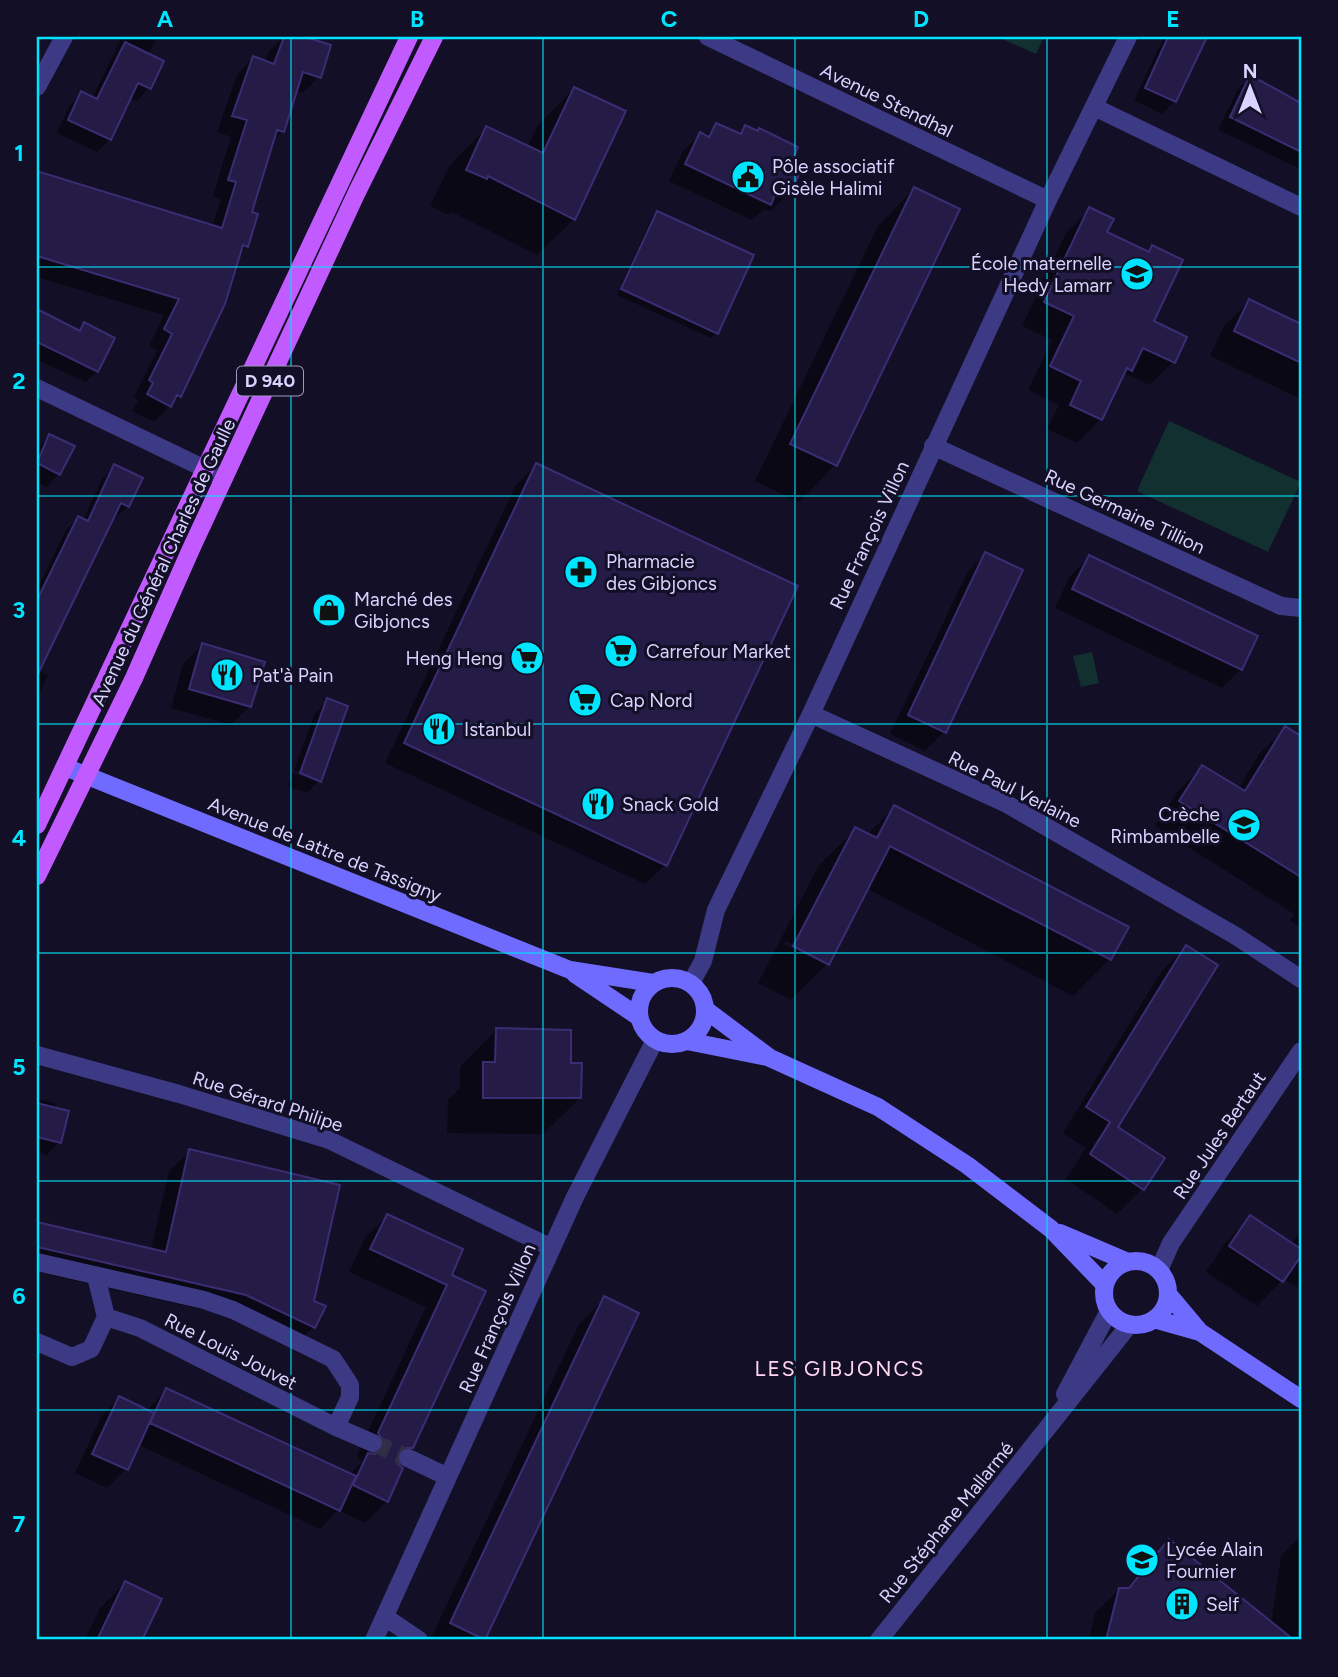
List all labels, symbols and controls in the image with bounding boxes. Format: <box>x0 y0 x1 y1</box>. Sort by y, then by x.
text: A <box>157 5 174 33</box>
text: B <box>410 5 424 33</box>
text: C <box>661 5 678 33</box>
text: D <box>913 5 929 33</box>
text: E <box>1166 5 1180 33</box>
north arrow <box>1216 52 1286 122</box>
street label: Avenue Stendhal <box>817 58 957 142</box>
text: N <box>1243 60 1257 83</box>
text: 1 <box>14 139 24 167</box>
place label: Pôle associatif Gisèle Halimi <box>772 155 894 200</box>
public building icon: Pôle associatif Gisèle Halimi <box>729 158 767 196</box>
place label: École maternelle Hedy Lamarr <box>971 252 1113 297</box>
school or university icon: École maternelle Hedy Lamarr <box>1118 255 1156 293</box>
road number: D 940 <box>237 366 303 396</box>
text: 2 <box>12 367 26 395</box>
street label: Avenue du Général Charles de Gaulle <box>87 415 240 710</box>
street label: Rue François Villon <box>825 457 914 613</box>
street label: Rue Germaine Tillion <box>1041 464 1209 559</box>
place label: Pharmacie des Gibjoncs <box>606 550 717 595</box>
pharmacy icon: Pharmacie des Gibjoncs <box>562 553 600 591</box>
place label: Marché des Gibjoncs <box>354 588 453 633</box>
shop icon: Marché des Gibjoncs <box>310 591 348 629</box>
text: 3 <box>13 596 25 624</box>
supermarket icon: Carrefour Market <box>602 632 640 670</box>
supermarket icon: Heng Heng <box>508 639 546 677</box>
place label: Carrefour Market <box>646 640 791 663</box>
place label: Heng Heng <box>406 647 503 670</box>
restaurant icon: Pat'à Pain <box>208 656 246 694</box>
place label: Pat'à Pain <box>252 664 333 687</box>
supermarket icon: Cap Nord <box>566 681 604 719</box>
place label: Cap Nord <box>610 689 693 712</box>
restaurant icon: Istanbul <box>420 710 458 748</box>
place label: Istanbul <box>464 718 531 741</box>
street label: Rue Paul Verlaine <box>945 746 1085 833</box>
restaurant icon: Snack Gold <box>579 785 617 823</box>
street label: Avenue de Lattre de Tassigny <box>205 792 445 907</box>
place label: Snack Gold <box>622 793 719 816</box>
place label: Crèche Rimbambelle <box>1110 803 1220 848</box>
school or university icon: Crèche Rimbambelle <box>1225 806 1263 844</box>
text: 4 <box>12 824 26 852</box>
text: 5 <box>12 1053 26 1081</box>
street label: Rue Gérard Philipe <box>190 1066 346 1137</box>
street label: Rue Jules Bertaut <box>1168 1067 1271 1204</box>
street label: Rue François Villon <box>454 1240 541 1397</box>
text: 6 <box>12 1282 26 1310</box>
street label: Rue Louis Jouvet <box>161 1308 301 1395</box>
district label: LES GIBJONCS <box>755 1356 925 1381</box>
street label: Rue Stéphane Mallarmé <box>874 1437 1018 1608</box>
text: 7 <box>13 1510 26 1538</box>
place label: Lycée Alain Fournier <box>1166 1538 1263 1583</box>
school or university icon: Lycée Alain Fournier <box>1123 1541 1161 1579</box>
building icon: Self <box>1163 1585 1201 1623</box>
place label: Self <box>1206 1593 1239 1616</box>

